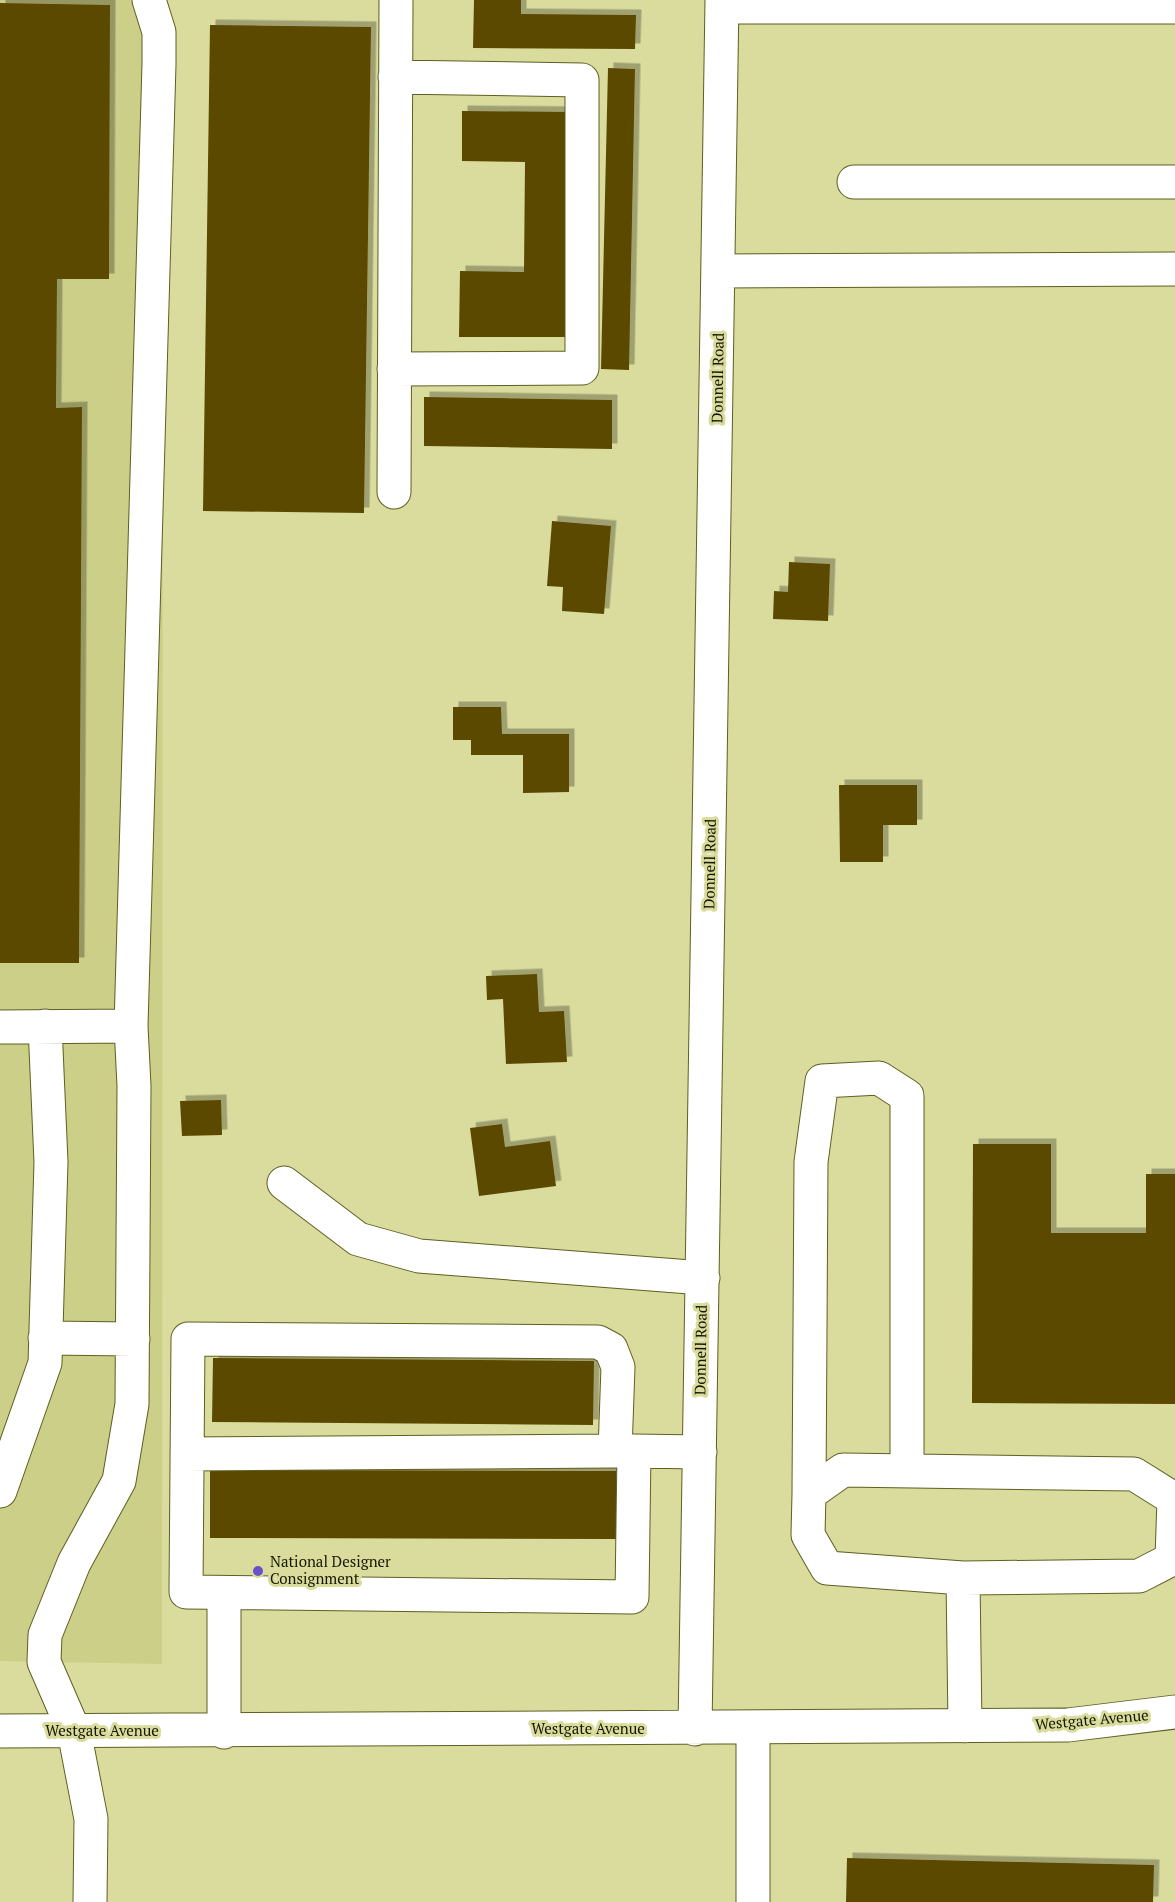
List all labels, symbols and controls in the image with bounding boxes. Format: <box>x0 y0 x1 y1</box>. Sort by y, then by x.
street label: Donnell Road <box>706 333 728 423</box>
street label: Donnell Road <box>698 819 720 909</box>
street label: Donnell Road <box>689 1305 711 1395</box>
place label: National Designer Consignment <box>270 1551 391 1588</box>
marker: National Designer Consignment <box>251 1564 265 1578</box>
street label: Westgate Avenue <box>1034 1704 1149 1734</box>
street label: Westgate Avenue <box>531 1718 645 1738</box>
street label: Westgate Avenue <box>45 1720 159 1740</box>

